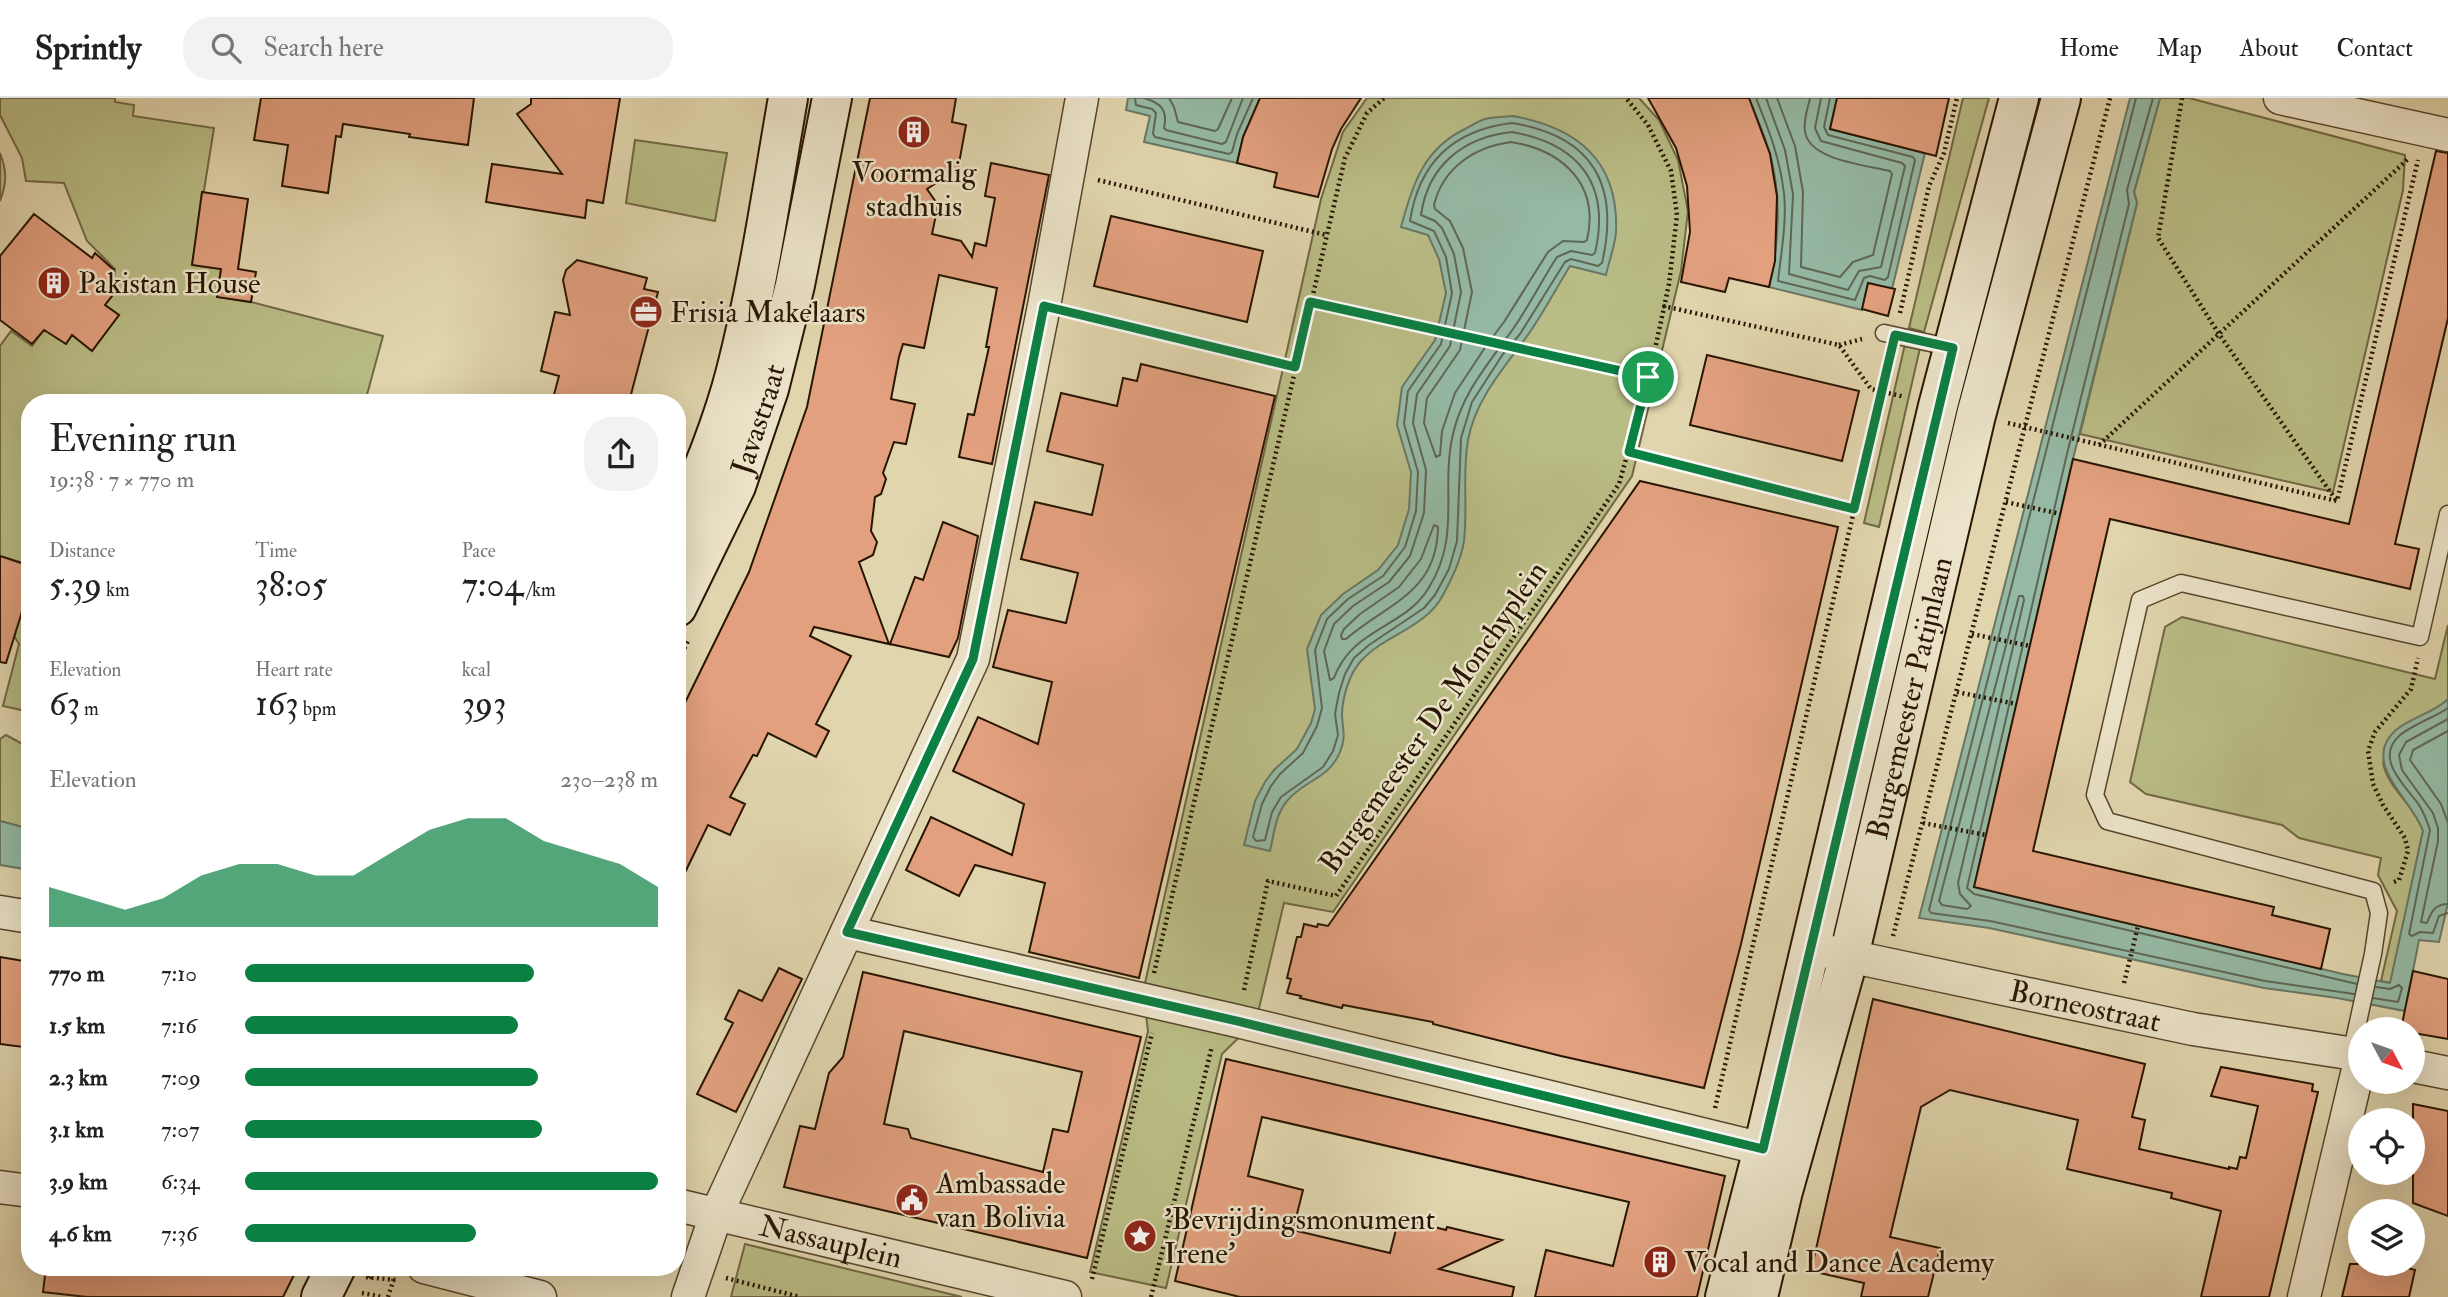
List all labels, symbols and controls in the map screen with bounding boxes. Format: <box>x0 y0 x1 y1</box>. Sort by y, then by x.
search box <box>183 17 673 80</box>
text: Sprintly <box>35 28 141 69</box>
icon: search <box>207 29 245 67</box>
text: Search here <box>263 32 384 64</box>
text: Home <box>2059 33 2119 64</box>
text: Map <box>2157 33 2202 64</box>
text: About <box>2240 33 2299 64</box>
text: Contact <box>2337 33 2413 64</box>
building icon: Voormalig stadhuis <box>895 113 933 151</box>
place label: Voormalig stadhuis <box>852 154 978 225</box>
building icon: Pakistan House <box>35 264 73 302</box>
place label: Pakistan House <box>78 265 261 302</box>
office icon: Frisia Makelaars <box>627 293 665 331</box>
place label: Frisia Makelaars <box>670 294 866 331</box>
pin <box>1618 347 1678 407</box>
icon: arrive <box>1629 358 1667 396</box>
street label: Javastraat <box>723 360 794 480</box>
text: Evening run <box>49 415 237 463</box>
button: share <box>584 417 658 491</box>
text: 19:38 · 7 × 770 m <box>49 465 194 494</box>
text: Distance <box>49 539 115 563</box>
text: Time <box>255 539 297 563</box>
text: Pace <box>462 539 496 563</box>
street label: Burgemeester Patijnlaan <box>1859 553 1961 843</box>
street label: Burgemeester De Monchyplein <box>1311 554 1555 881</box>
text: 5.39 <box>49 563 102 607</box>
text: 38:05 <box>255 563 327 607</box>
text: 7:04 <box>462 563 523 607</box>
text: km <box>102 578 130 602</box>
text: /km <box>523 578 556 602</box>
text: Elevation <box>49 658 121 682</box>
text: Heart rate <box>255 658 333 682</box>
text: kcal <box>462 658 491 682</box>
text: 63 <box>49 682 80 726</box>
text: 163 <box>255 682 299 726</box>
text: 393 <box>462 682 506 726</box>
text: m <box>80 697 99 721</box>
text: bpm <box>299 697 336 721</box>
text: Elevation <box>49 765 137 794</box>
text: 230–238 m <box>560 765 658 794</box>
text: 770 m <box>49 959 105 988</box>
text: 7:10 <box>161 959 197 988</box>
street label: Borneostraat <box>2006 973 2164 1041</box>
text: 1.5 km <box>49 1011 105 1040</box>
text: 7:16 <box>161 1011 197 1040</box>
north arrow <box>2348 1017 2426 1094</box>
map controls <box>2348 1017 2425 1276</box>
text: 2.3 km <box>49 1063 108 1092</box>
text: 7:09 <box>161 1063 201 1092</box>
button: locate <box>2348 1108 2425 1185</box>
text: 3.1 km <box>49 1115 104 1144</box>
text: 7:07 <box>161 1115 200 1144</box>
place label: Ambassade van Bolivia <box>935 1165 1066 1236</box>
text: 3.9 km <box>49 1167 108 1196</box>
text: 6:34 <box>161 1167 199 1196</box>
public building icon: Ambassade van Bolivia <box>893 1181 931 1219</box>
button: layers <box>2348 1199 2425 1276</box>
place label: 'Bevrijdingsmonument Irene' <box>1164 1201 1435 1272</box>
street label: Nassauplein <box>756 1207 906 1277</box>
place icon: 'Bevrijdingsmonument Irene' <box>1121 1217 1159 1255</box>
text: 4.6 km <box>49 1219 112 1248</box>
text: 7:36 <box>161 1219 198 1248</box>
building icon: Vocal and Dance Academy <box>1641 1243 1679 1281</box>
place label: Vocal and Dance Academy <box>1684 1244 1995 1281</box>

